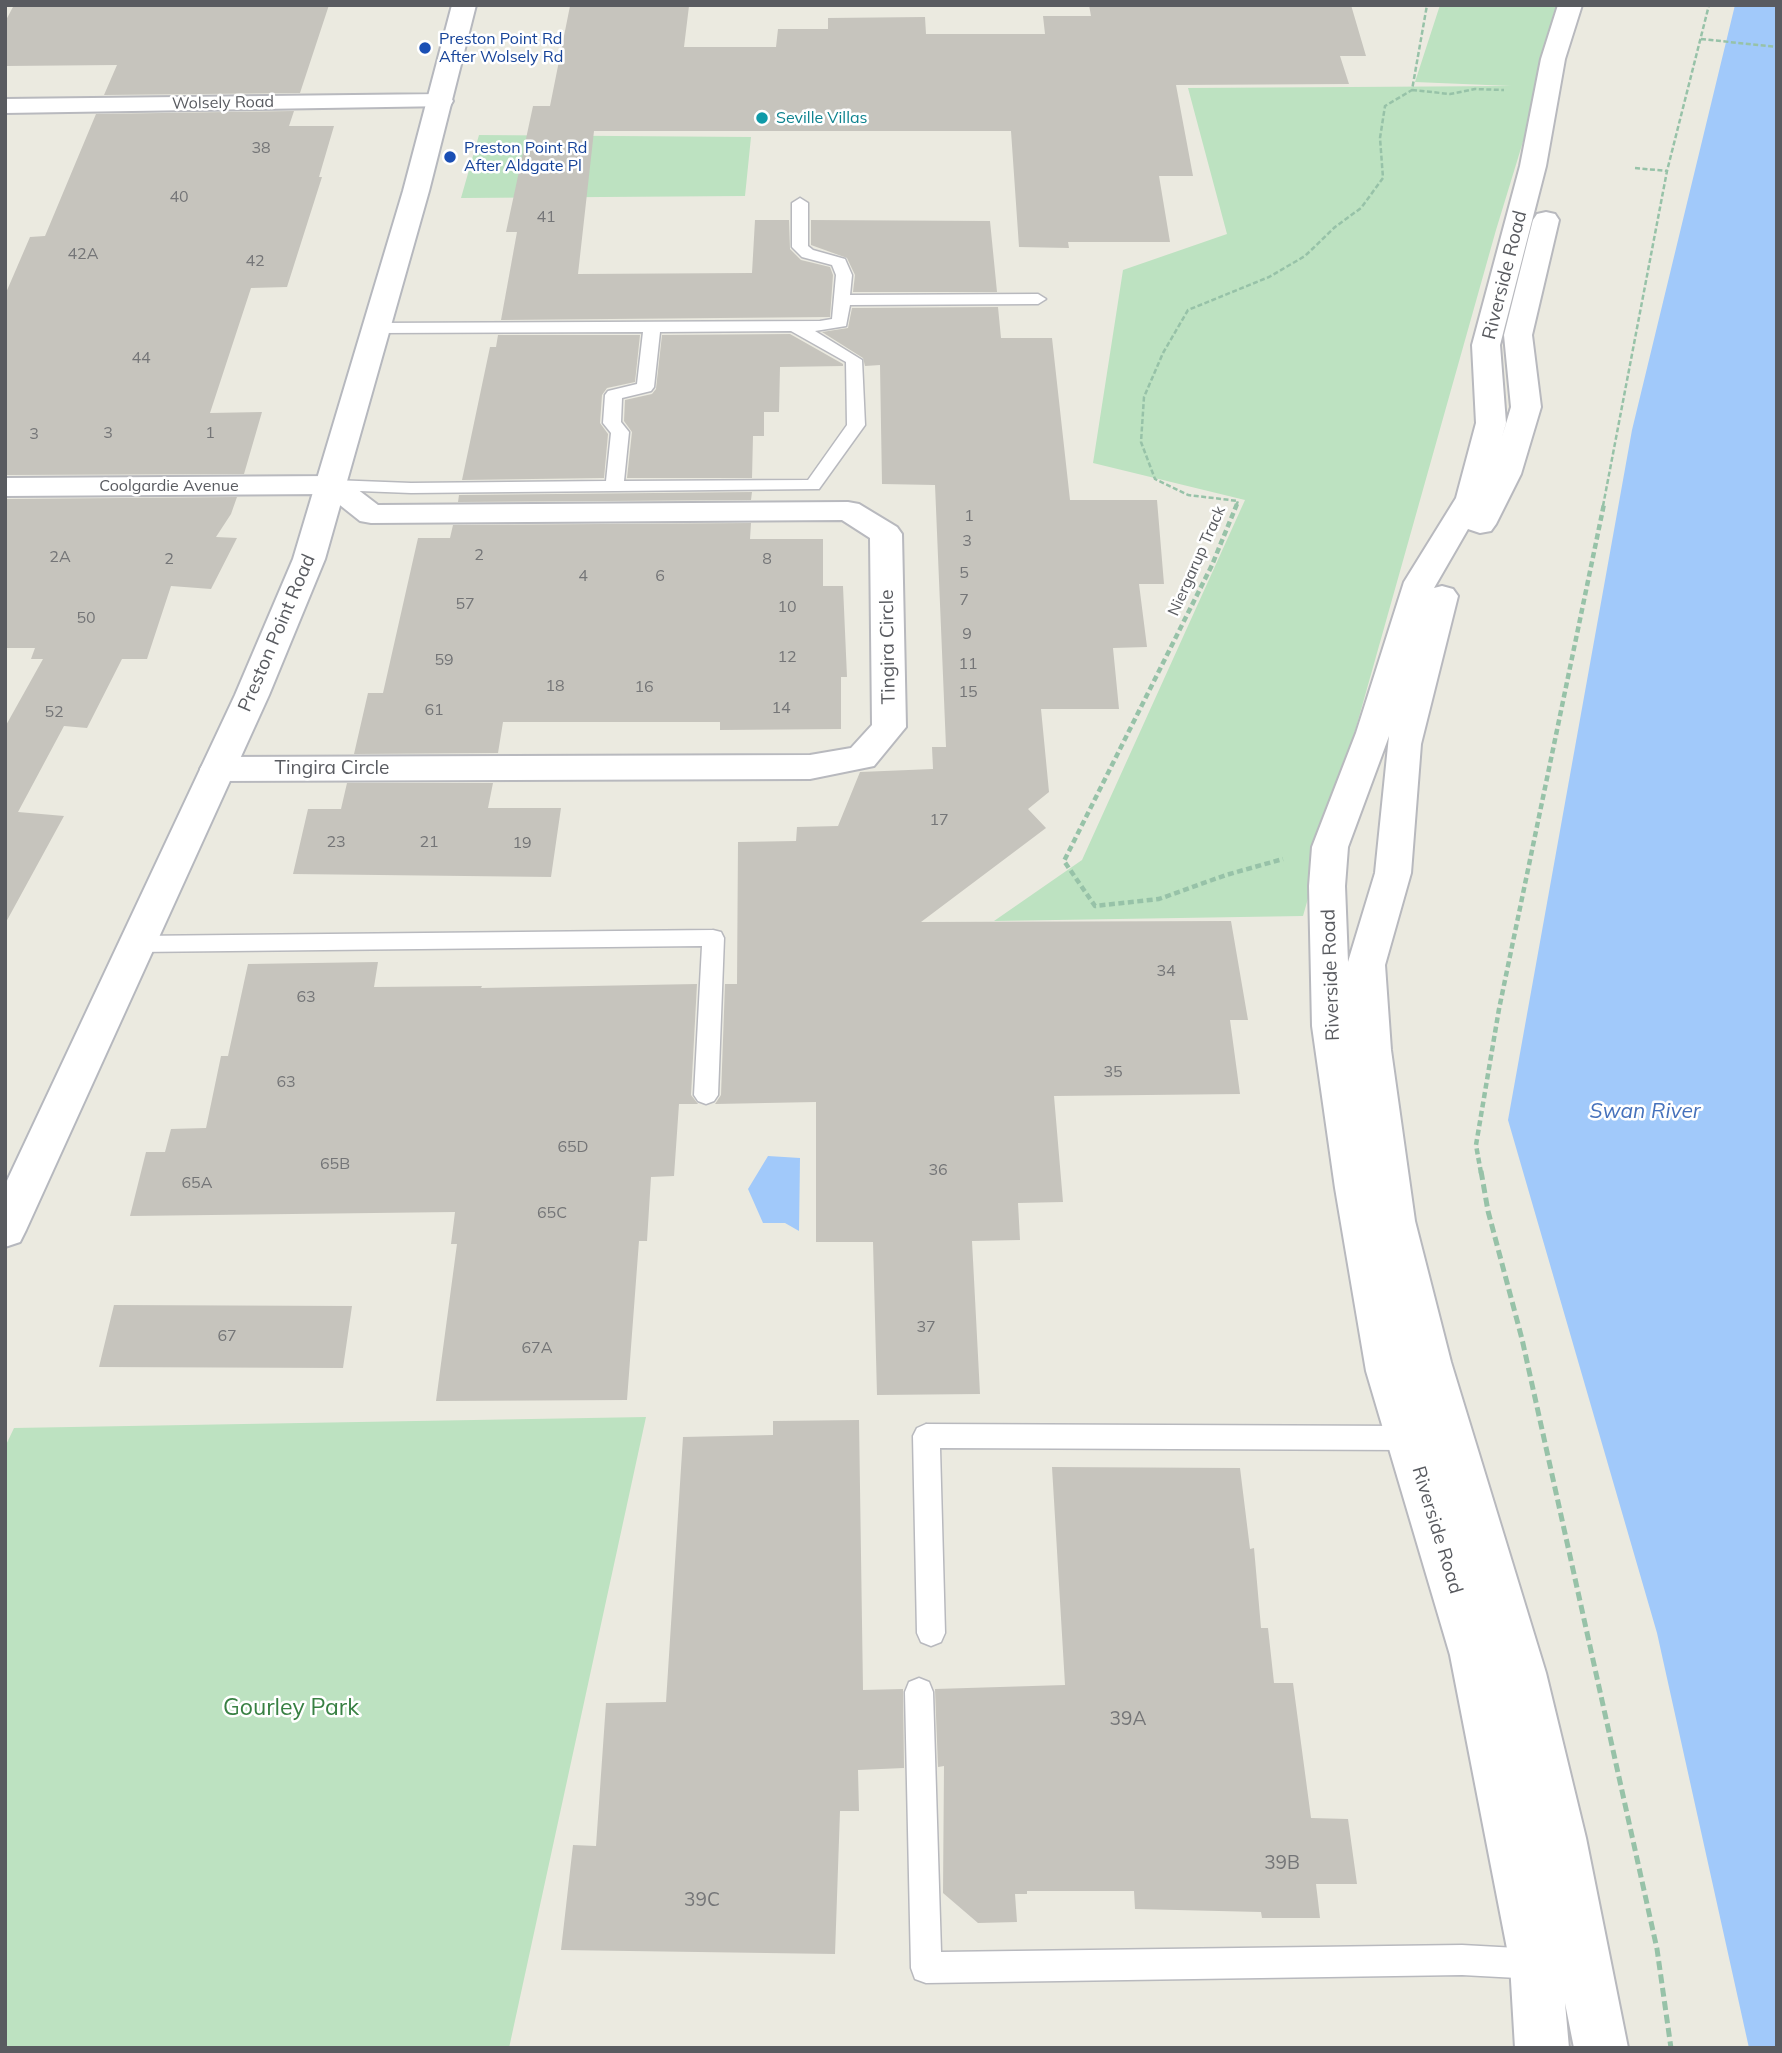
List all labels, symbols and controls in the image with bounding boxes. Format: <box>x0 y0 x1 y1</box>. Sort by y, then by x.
place label: Preston Point Rd After Wolsely Rd <box>439 29 563 67</box>
marker: Preston Point Rd After Wolsely Rd <box>417 40 433 56</box>
street label: Wolsely Road <box>172 93 274 113</box>
place label: Seville Villas <box>776 108 867 128</box>
marker: Seville Villas <box>754 110 770 126</box>
house number: 38 <box>251 138 271 158</box>
place label: Preston Point Rd After Aldgate Pl <box>464 138 587 176</box>
marker: Preston Point Rd After Aldgate Pl <box>442 149 458 165</box>
house number: 40 <box>169 187 189 207</box>
house number: 41 <box>536 207 556 227</box>
street label: Riverside Road <box>1478 208 1532 342</box>
house number: 42A <box>68 244 98 264</box>
house number: 42 <box>245 251 265 271</box>
house number: 44 <box>131 348 151 368</box>
house number: 3 <box>103 423 113 443</box>
house number: 1 <box>205 423 215 443</box>
house number: 3 <box>29 424 39 444</box>
street label: Coolgardie Avenue <box>99 476 239 496</box>
street label: Niergarup Track <box>1164 503 1230 619</box>
house number: 1 <box>964 506 974 526</box>
house number: 3 <box>962 531 972 551</box>
house number: 2 <box>474 545 484 565</box>
house number: 2A <box>49 547 71 567</box>
house number: 2 <box>164 549 174 569</box>
house number: 8 <box>762 549 772 569</box>
street label: Preston Point Road <box>234 551 320 715</box>
house number: 5 <box>959 563 969 583</box>
house number: 4 <box>578 566 588 586</box>
house number: 6 <box>655 566 665 586</box>
street label: Tingira Circle <box>876 589 900 705</box>
house number: 7 <box>959 590 969 610</box>
house number: 57 <box>455 594 475 614</box>
house number: 10 <box>777 597 797 617</box>
house number: 50 <box>76 608 96 628</box>
house number: 9 <box>962 624 972 644</box>
house number: 12 <box>777 647 797 667</box>
house number: 59 <box>434 650 454 670</box>
house number: 11 <box>958 654 978 674</box>
house number: 18 <box>545 676 565 696</box>
house number: 16 <box>634 677 654 697</box>
house number: 15 <box>958 682 978 702</box>
house number: 14 <box>771 698 791 718</box>
house number: 61 <box>424 700 444 720</box>
house number: 52 <box>44 702 64 722</box>
street label: Tingira Circle <box>275 757 389 779</box>
house number: 17 <box>929 810 949 830</box>
house number: 23 <box>326 832 346 852</box>
house number: 21 <box>419 832 439 852</box>
house number: 19 <box>512 833 532 853</box>
street label: Riverside Road <box>1317 909 1345 1041</box>
house number: 34 <box>1156 961 1176 981</box>
house number: 63 <box>296 987 316 1007</box>
house number: 35 <box>1103 1062 1123 1082</box>
house number: 63 <box>276 1072 296 1092</box>
water label: Swan River <box>1590 1099 1700 1125</box>
house number: 65D <box>557 1137 589 1157</box>
house number: 65B <box>320 1154 350 1174</box>
house number: 36 <box>928 1160 948 1180</box>
house number: 65A <box>182 1173 212 1193</box>
house number: 65C <box>537 1203 567 1223</box>
house number: 37 <box>916 1317 936 1337</box>
house number: 67 <box>217 1326 237 1346</box>
house number: 67A <box>522 1338 552 1358</box>
street label: Riverside Road <box>1407 1464 1467 1596</box>
park label: Gourley Park <box>223 1694 359 1722</box>
house number: 39A <box>1110 1708 1146 1730</box>
house number: 39B <box>1264 1852 1300 1874</box>
house number: 39C <box>684 1889 720 1911</box>

